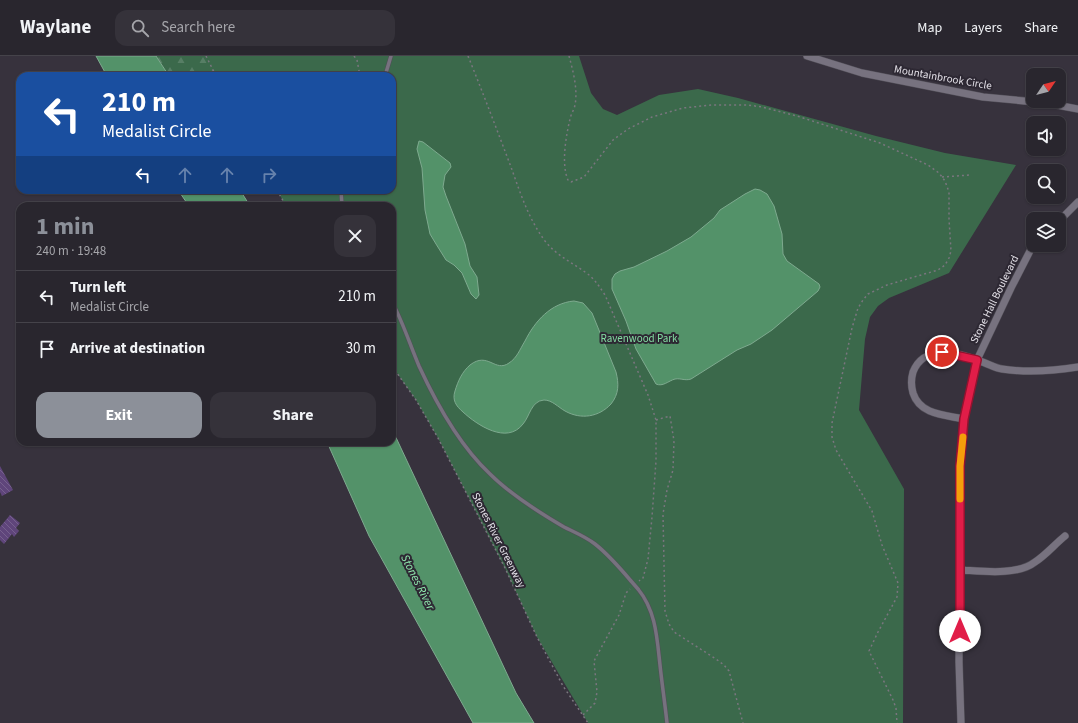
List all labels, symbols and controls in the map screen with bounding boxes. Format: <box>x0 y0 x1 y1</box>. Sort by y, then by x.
search box <box>115 10 395 46</box>
text: Waylane <box>20 14 91 41</box>
icon: search <box>129 17 151 39</box>
text: Search here <box>161 17 235 38</box>
text: Map <box>917 18 942 38</box>
text: Layers <box>964 18 1002 38</box>
text: Share <box>1024 18 1058 38</box>
street label: Mountainbrook Circle <box>893 62 994 94</box>
north arrow <box>1026 68 1066 108</box>
map controls <box>1026 68 1066 252</box>
text: 210 m <box>102 82 176 122</box>
icon: left <box>36 88 88 140</box>
button: sound <box>1026 116 1066 156</box>
text: Medalist Circle <box>102 119 211 144</box>
icon: left <box>132 164 154 186</box>
icon: ahead <box>174 164 196 186</box>
icon: ahead <box>216 164 238 186</box>
icon: right <box>258 164 280 186</box>
button: search <box>1026 164 1066 204</box>
text: 1 min <box>36 209 94 244</box>
button: layers <box>1026 212 1066 252</box>
button: close <box>334 215 376 257</box>
text: 240 m · 19:48 <box>36 242 106 260</box>
street label: Stone Hall Boulevard <box>967 253 1022 346</box>
text: Turn left <box>70 277 126 298</box>
icon: left <box>36 286 58 308</box>
text: 210 m <box>338 286 376 307</box>
text: Medalist Circle <box>70 298 149 316</box>
park label: Ravenwood Park <box>601 331 678 346</box>
pin <box>925 335 959 369</box>
icon: arrive <box>36 338 58 360</box>
text: Arrive at destination <box>70 338 205 359</box>
text: 30 m <box>346 338 376 359</box>
icon: arrive <box>931 341 953 363</box>
button: Exit <box>36 392 202 438</box>
button: Share <box>210 392 376 438</box>
street label: Stones River Greenway <box>468 490 529 590</box>
water label: Stones River <box>396 552 439 614</box>
position arrow <box>939 610 981 652</box>

